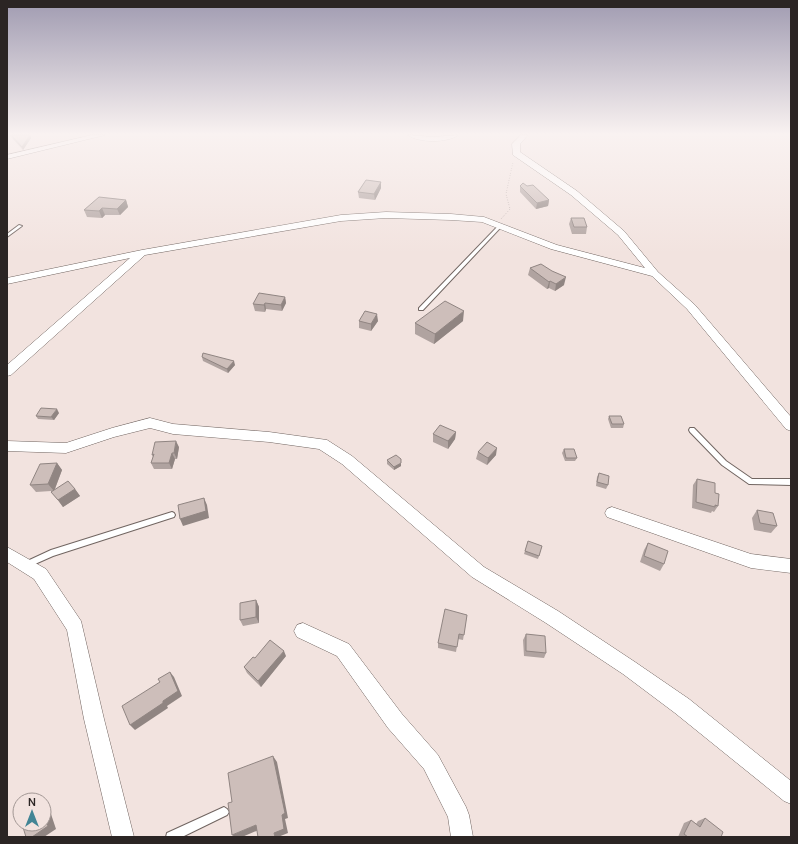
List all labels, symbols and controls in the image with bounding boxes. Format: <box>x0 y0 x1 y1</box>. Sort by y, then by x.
north arrow <box>12 792 52 832</box>
text: N <box>28 794 36 809</box>

